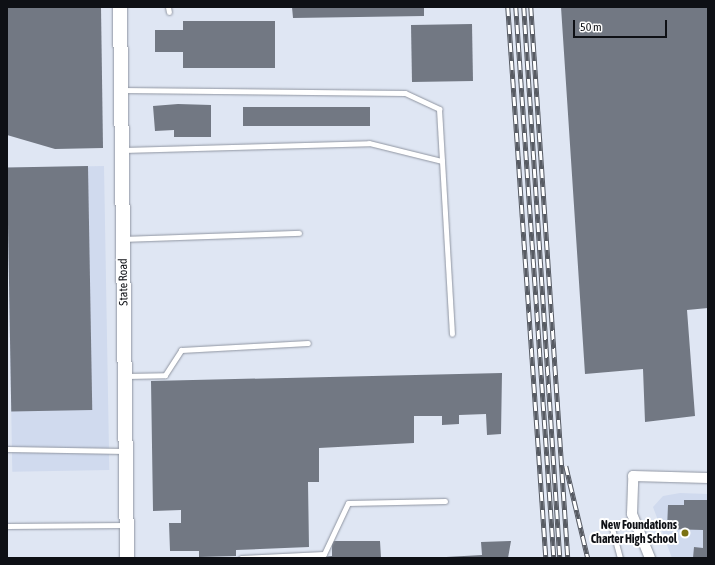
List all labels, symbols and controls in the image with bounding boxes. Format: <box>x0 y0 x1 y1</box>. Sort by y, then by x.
scale bar <box>575 12 669 38</box>
text: 50 m <box>580 20 602 34</box>
street label: State Road <box>116 258 132 306</box>
place label: New Foundations Charter High School <box>591 519 677 547</box>
marker: New Foundations Charter High School <box>680 528 690 538</box>

